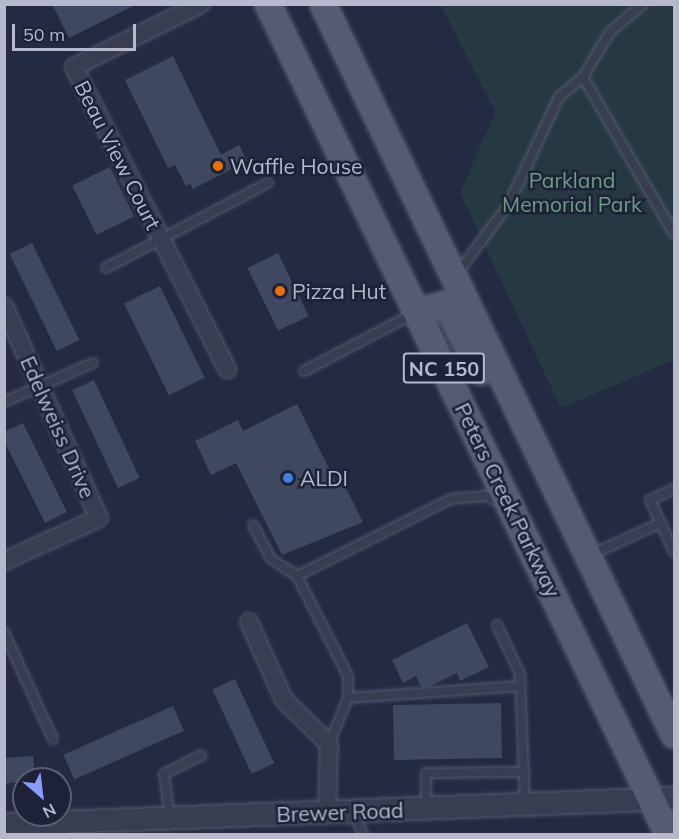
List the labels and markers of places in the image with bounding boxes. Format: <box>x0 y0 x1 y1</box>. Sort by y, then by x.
place label: Waffle House <box>230 153 363 179</box>
marker: Waffle House <box>211 159 225 173</box>
place label: Pizza Hut <box>292 278 386 304</box>
marker: Pizza Hut <box>273 284 287 298</box>
place label: ALDI <box>300 465 348 491</box>
marker: ALDI <box>281 471 295 485</box>

